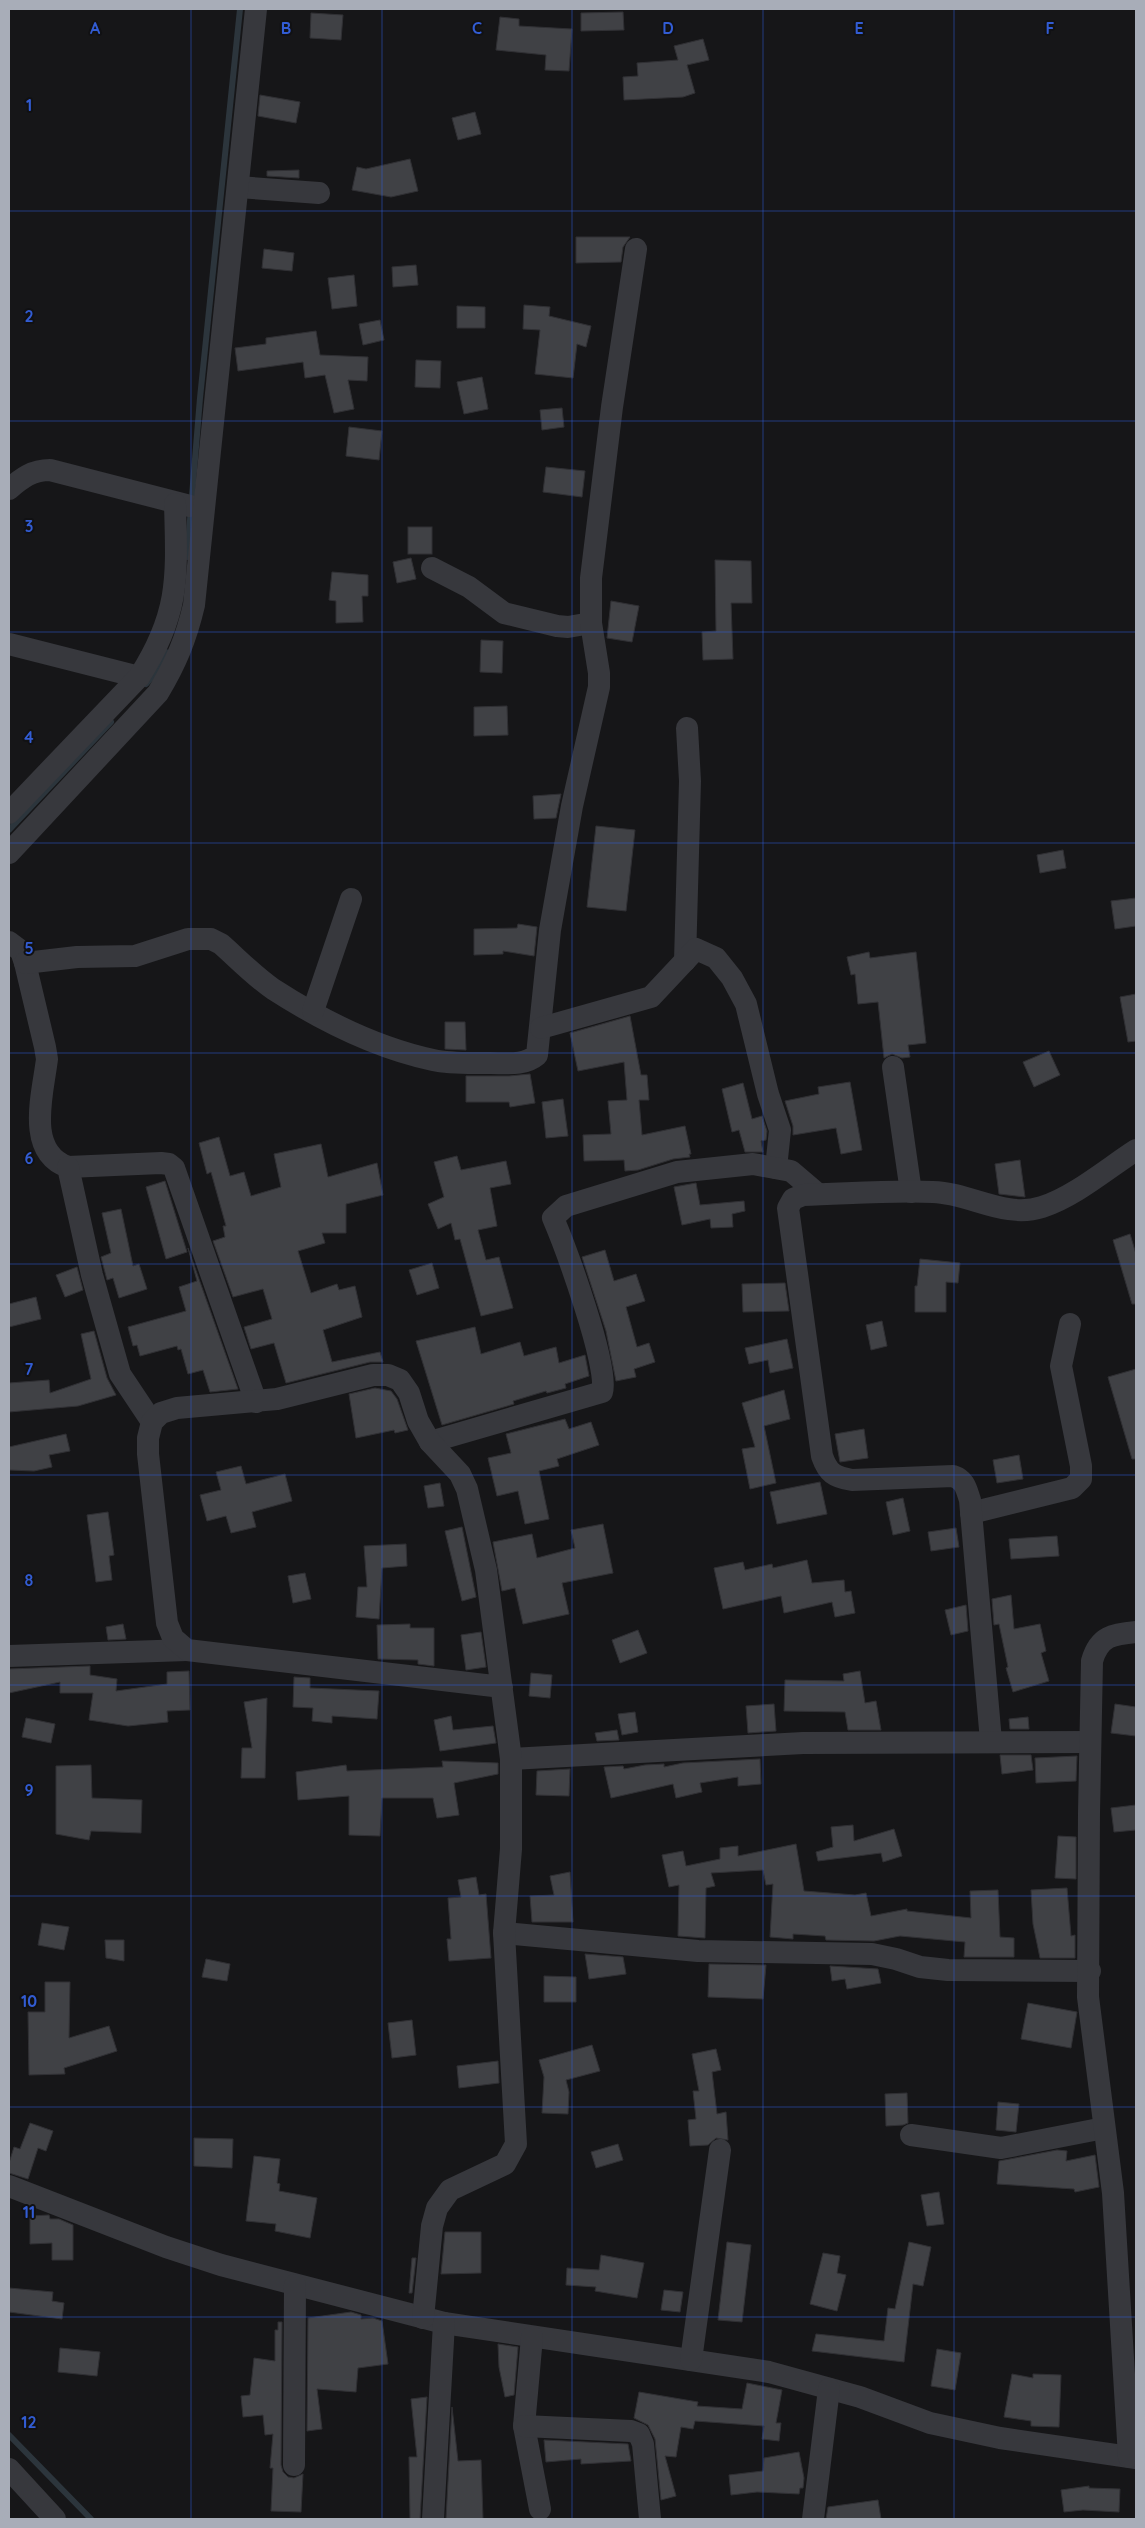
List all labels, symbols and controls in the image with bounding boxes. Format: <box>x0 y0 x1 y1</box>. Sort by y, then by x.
text: A <box>90 18 101 38</box>
text: B <box>281 18 291 38</box>
text: C <box>472 18 482 38</box>
text: D <box>662 18 674 38</box>
text: E <box>854 18 864 38</box>
text: F <box>1046 18 1055 38</box>
text: 1 <box>26 95 32 115</box>
text: 2 <box>24 306 34 326</box>
text: 3 <box>25 516 33 536</box>
text: 4 <box>24 727 34 747</box>
text: 5 <box>24 938 34 958</box>
text: 6 <box>25 1148 34 1168</box>
text: 7 <box>25 1359 34 1379</box>
text: 8 <box>25 1570 34 1590</box>
text: 9 <box>24 1780 34 1800</box>
text: 10 <box>21 1991 37 2011</box>
text: 11 <box>23 2202 35 2222</box>
text: 12 <box>21 2412 37 2432</box>

